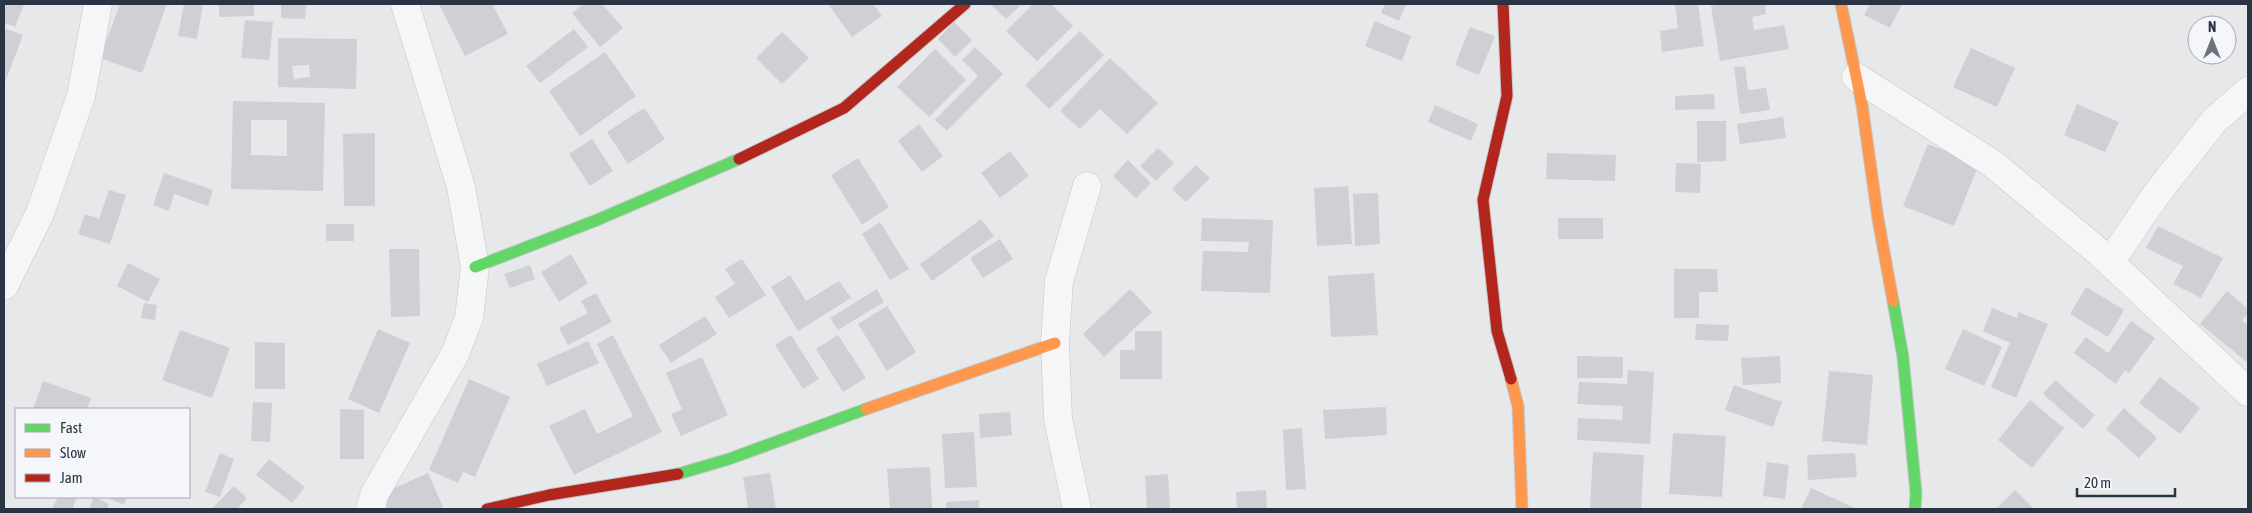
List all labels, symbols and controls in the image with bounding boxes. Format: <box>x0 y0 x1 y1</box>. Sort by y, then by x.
north arrow <box>2187 15 2237 65</box>
text: N <box>2208 19 2216 35</box>
legend <box>15 408 190 498</box>
text: Fast <box>60 419 82 436</box>
text: Slow <box>60 444 86 461</box>
scale bar <box>2077 466 2174 498</box>
text: Jam <box>60 469 83 486</box>
text: 20 m <box>2084 474 2111 491</box>

